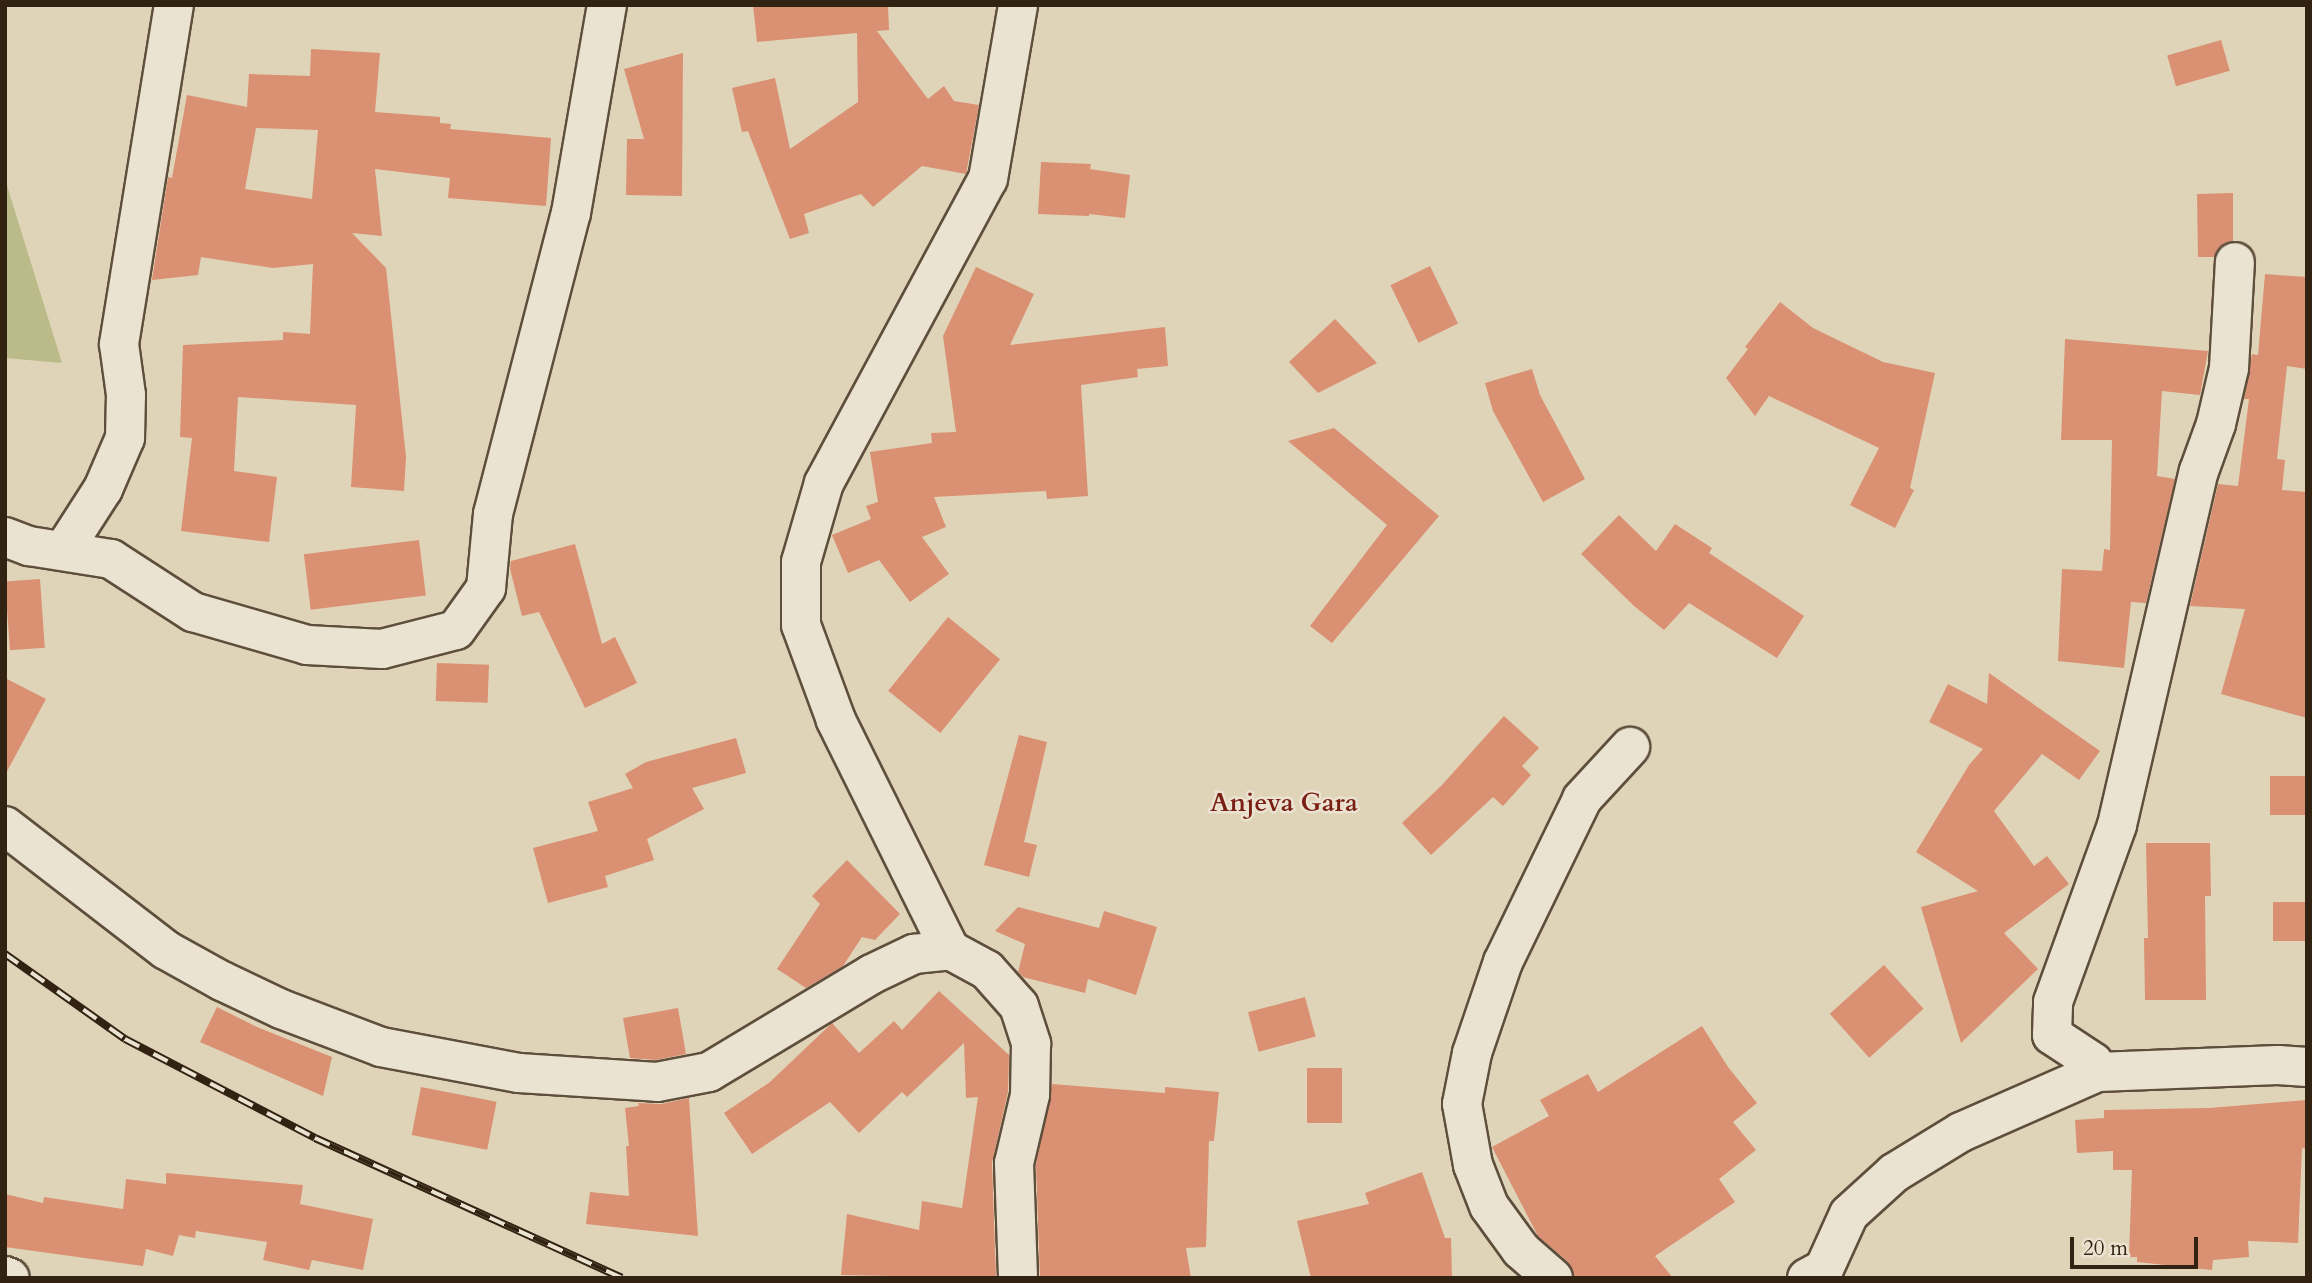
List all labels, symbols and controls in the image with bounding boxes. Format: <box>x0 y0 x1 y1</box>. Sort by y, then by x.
district label: Anjeva Gara <box>1210 787 1358 819</box>
scale bar <box>2074 1224 2202 1268</box>
text: 20 m <box>2083 1234 2128 1263</box>

